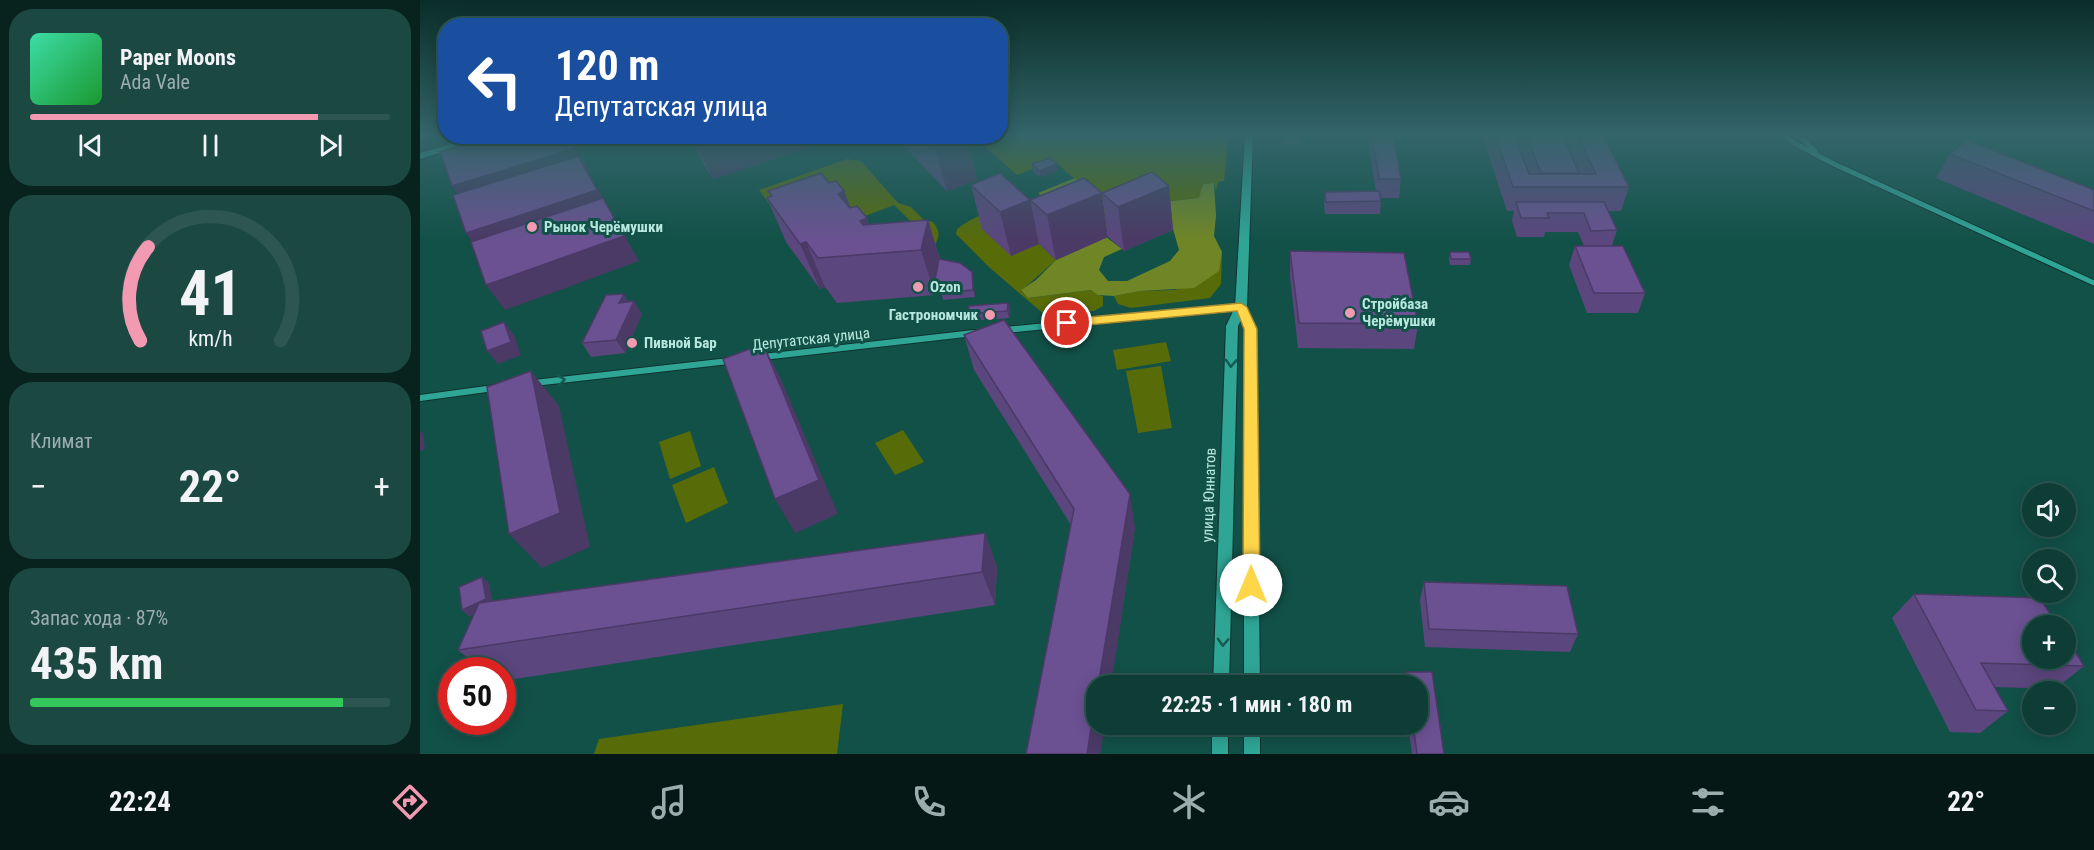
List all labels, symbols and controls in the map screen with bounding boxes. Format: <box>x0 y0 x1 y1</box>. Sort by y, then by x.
text: 120 m <box>555 41 660 90</box>
icon: left <box>456 42 534 120</box>
text: Paper Moons <box>120 45 236 70</box>
text: Ada Vale <box>120 70 190 94</box>
text: Депутатская улица <box>555 91 768 123</box>
icon: previous <box>74 129 107 162</box>
icon: pause <box>194 129 227 162</box>
icon: next <box>314 129 347 162</box>
place label: Рынок Черёмушки <box>544 218 663 236</box>
marker: Рынок Черёмушки <box>525 220 539 234</box>
text: 41 <box>178 257 242 330</box>
place label: Ozon <box>930 278 961 296</box>
marker: Ozon <box>911 280 925 294</box>
place label: Стройбаза Черёмушки <box>1362 295 1436 330</box>
pin <box>1041 297 1092 348</box>
place label: Гастрономчик <box>889 306 978 324</box>
icon: arrive <box>1050 306 1083 339</box>
marker: Стройбаза Черёмушки <box>1343 306 1357 320</box>
marker: Гастрономчик <box>983 308 997 322</box>
street label: Депутатская улица <box>751 324 871 354</box>
text: km/h <box>188 326 232 351</box>
place label: Пивной Бар <box>644 334 717 352</box>
marker: Пивной Бар <box>625 336 639 350</box>
one-way arrow <box>1224 359 1237 368</box>
one-way arrow <box>557 374 566 387</box>
text: Климат <box>30 429 92 453</box>
street label: улица Юннатов <box>1198 447 1220 543</box>
text: 22° <box>179 460 242 513</box>
text: − <box>30 467 47 506</box>
text: + <box>374 467 390 506</box>
map controls <box>2022 483 2076 735</box>
button: sound <box>2022 483 2076 537</box>
button: search <box>2022 549 2076 603</box>
position arrow <box>1219 553 1283 617</box>
text: Запас хода · 87% <box>30 606 168 630</box>
button: + <box>2022 615 2076 669</box>
text: 435 km <box>30 637 163 690</box>
one-way arrow <box>1216 638 1229 647</box>
speed limit sign: 50 <box>438 657 516 735</box>
button: − <box>2022 681 2076 735</box>
text: 22:25 · 1 мин · 180 m <box>1162 692 1352 717</box>
icon: directions <box>389 781 431 823</box>
icon: music <box>648 781 690 823</box>
icon: phone <box>908 781 950 823</box>
icon: climate <box>1168 781 1210 823</box>
icon: car <box>1428 781 1470 823</box>
icon: filters <box>1687 781 1729 823</box>
text: 22:24 <box>109 786 171 818</box>
text: 22° <box>1947 786 1985 818</box>

